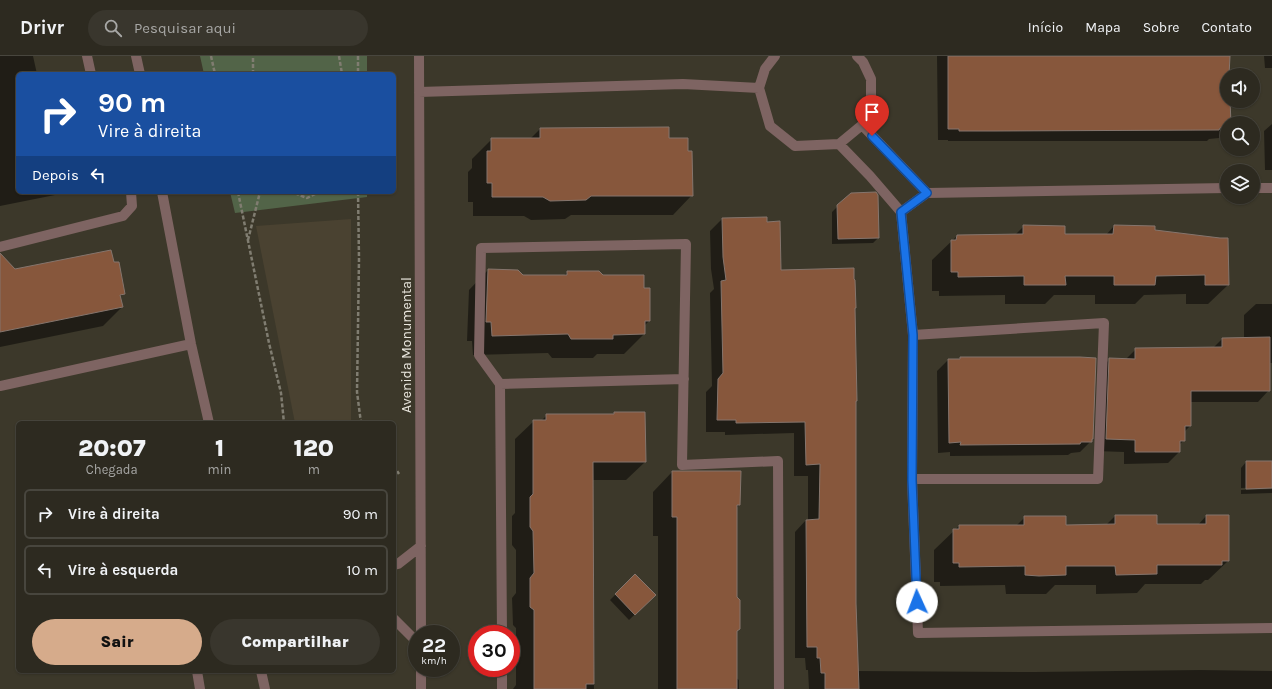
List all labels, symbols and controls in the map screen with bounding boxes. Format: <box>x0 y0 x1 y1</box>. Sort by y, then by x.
search box <box>88 10 368 46</box>
text: Drivr <box>20 17 64 39</box>
icon: search <box>102 17 124 39</box>
text: Pesquisar aqui <box>134 19 236 37</box>
text: Início <box>1028 19 1063 36</box>
text: Mapa <box>1085 19 1121 36</box>
text: Sobre <box>1143 19 1179 36</box>
text: Contato <box>1201 19 1252 36</box>
map controls <box>1220 68 1260 204</box>
button: sound <box>1220 68 1260 108</box>
text: 90 m <box>98 86 166 119</box>
icon: right <box>32 88 84 140</box>
pin <box>855 95 889 136</box>
icon: arrive <box>861 101 883 123</box>
button: search <box>1220 116 1260 156</box>
text: Vire à direita <box>98 120 202 142</box>
icon: left <box>87 164 109 186</box>
button: layers <box>1220 164 1260 204</box>
text: Depois <box>32 166 79 184</box>
street label: Avenida Monumental <box>398 277 415 413</box>
text: 20:07 <box>78 434 146 462</box>
text: 1 <box>215 434 224 462</box>
text: 120 <box>293 434 334 462</box>
text: Chegada <box>86 462 138 477</box>
text: min <box>208 462 231 477</box>
text: m <box>308 462 320 477</box>
icon: right <box>34 503 56 525</box>
text: Vire à direita <box>68 505 160 523</box>
text: 90 m <box>343 505 378 523</box>
icon: left <box>34 559 56 581</box>
text: Vire à esquerda <box>68 561 178 579</box>
text: 10 m <box>347 561 378 579</box>
position arrow <box>896 581 938 623</box>
button: Sair <box>32 619 202 665</box>
button: Compartilhar <box>210 619 380 665</box>
speed limit sign: 30 <box>468 625 520 677</box>
text: 22 <box>422 634 446 657</box>
text: km/h <box>421 655 447 667</box>

